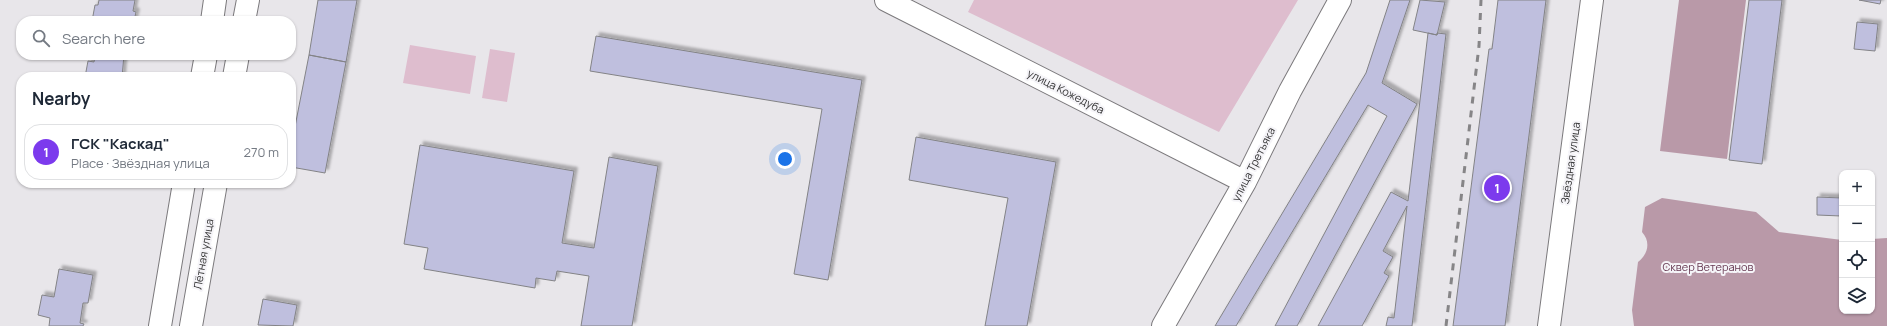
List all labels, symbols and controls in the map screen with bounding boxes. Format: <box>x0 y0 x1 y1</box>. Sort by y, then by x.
search box <box>16 16 296 60</box>
icon: search <box>30 27 52 49</box>
text: Search here <box>62 28 145 49</box>
street label: улица Кожедуба <box>1025 65 1107 117</box>
text: Nearby <box>32 87 90 110</box>
street label: Звёздная улица <box>1557 121 1583 205</box>
street label: улица Третьяка <box>1228 124 1278 204</box>
text: ГСК "Каскад" <box>71 133 170 154</box>
text: 1 <box>43 143 49 161</box>
text: 270 m <box>244 143 279 161</box>
your location <box>775 149 795 169</box>
text: Place · Звёздная улица <box>71 154 210 172</box>
map controls <box>1839 170 1875 314</box>
button: + <box>1839 170 1875 206</box>
pin: 1 <box>1484 173 1510 203</box>
button: − <box>1839 206 1875 242</box>
street label: Лётная улица <box>189 217 217 291</box>
button: locate <box>1839 242 1875 278</box>
park label: Сквер Ветеранов <box>1663 259 1754 274</box>
button: layers <box>1839 278 1875 314</box>

